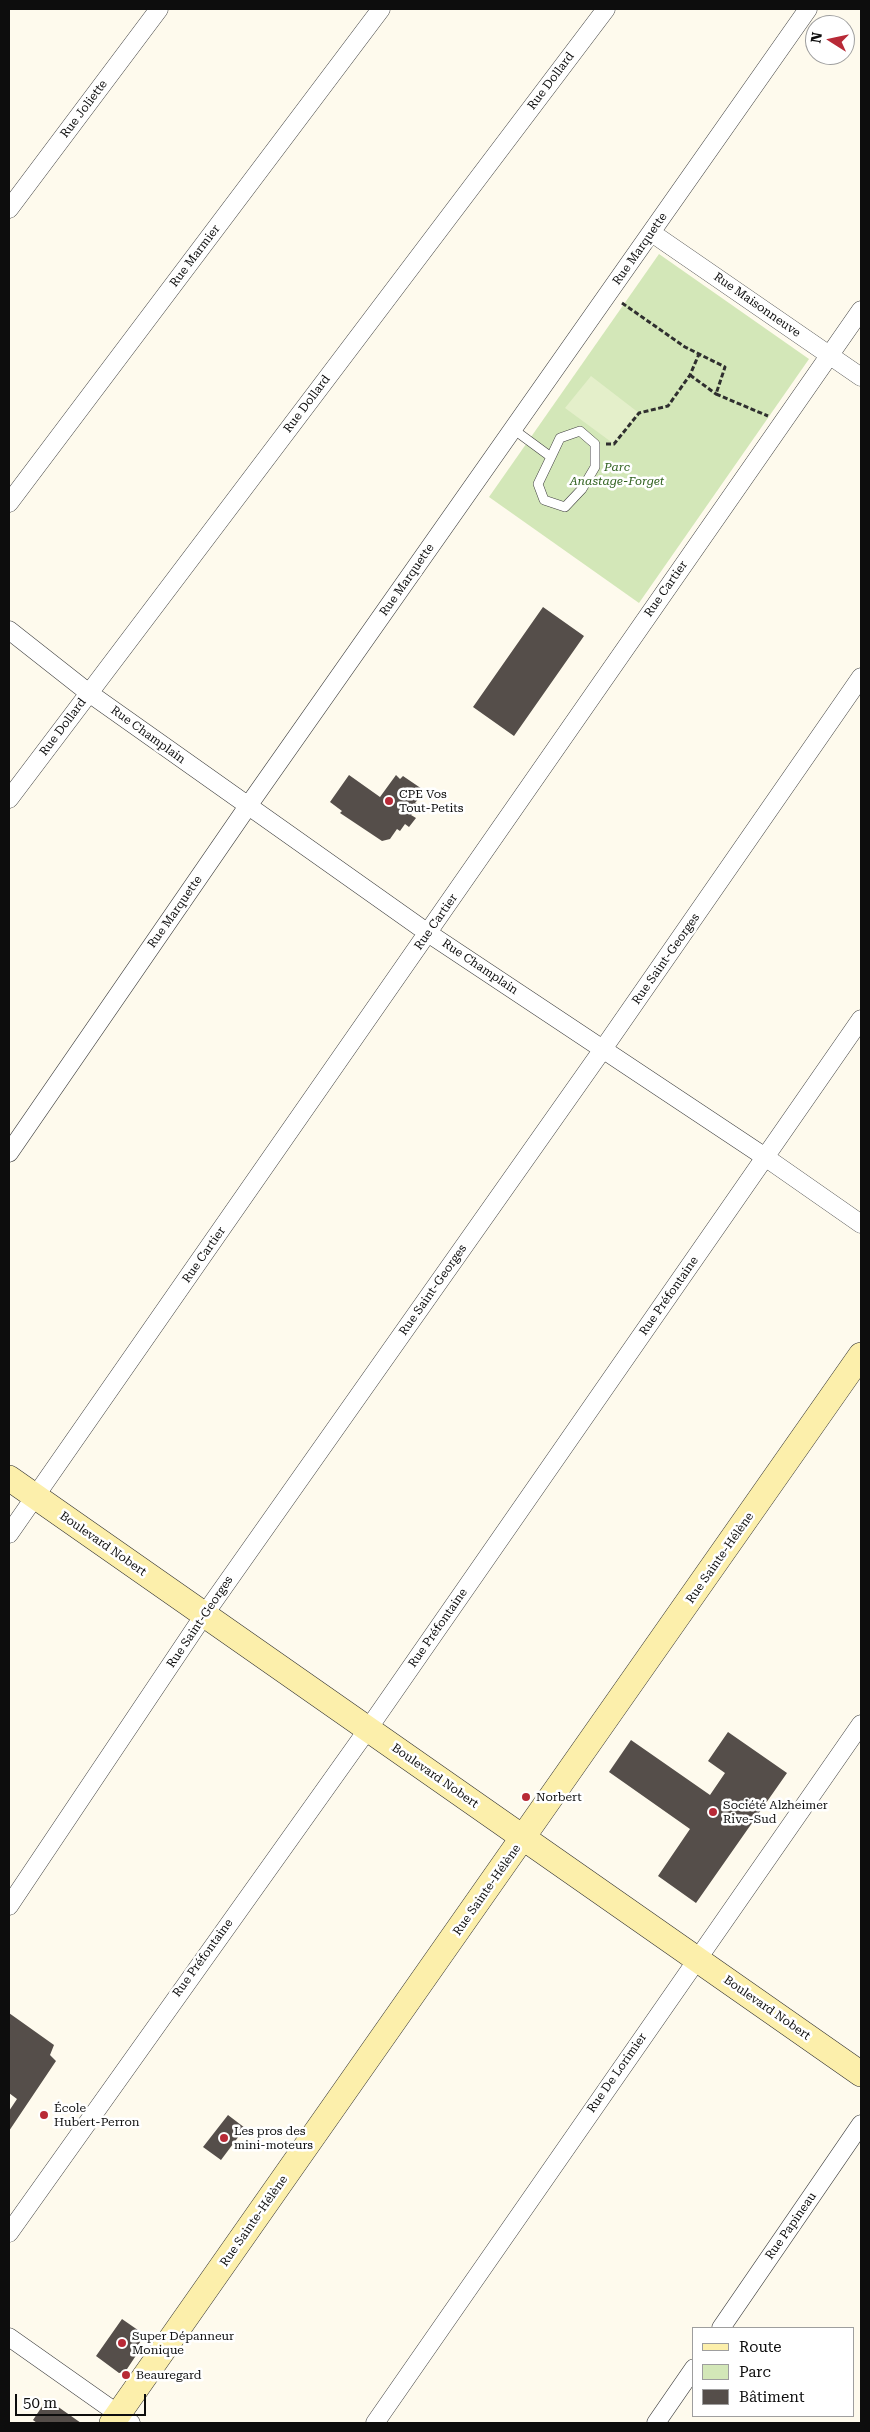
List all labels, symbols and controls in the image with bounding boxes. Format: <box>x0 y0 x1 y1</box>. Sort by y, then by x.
north arrow <box>805 15 855 65</box>
text: N <box>807 31 825 44</box>
street label: Rue Dollard <box>525 49 577 113</box>
street label: Rue Joliette <box>58 77 110 141</box>
street label: Rue Marquette <box>610 210 670 288</box>
street label: Rue Marmier <box>167 222 223 290</box>
street label: Rue Maisonneuve <box>711 270 803 340</box>
street label: Rue Dollard <box>281 372 333 436</box>
park label: Parc Anastage-Forget <box>570 460 664 488</box>
street label: Rue Marquette <box>377 541 437 619</box>
street label: Rue Cartier <box>641 558 691 620</box>
street label: Rue Dollard <box>37 695 89 759</box>
street label: Rue Champlain <box>108 703 188 767</box>
place label: CPE Vos Tout-Petits <box>399 787 463 815</box>
marker: CPE Vos Tout-Petits <box>383 795 395 807</box>
street label: Rue Marquette <box>145 873 205 951</box>
street label: Rue Cartier <box>411 891 461 953</box>
street label: Rue Saint-Georges <box>629 911 703 1007</box>
street label: Rue Champlain <box>439 936 521 998</box>
street label: Rue Cartier <box>179 1224 229 1286</box>
street label: Rue Saint-Georges <box>396 1242 470 1338</box>
street label: Rue Préfontaine <box>636 1254 702 1338</box>
street label: Boulevard Nobert <box>57 1509 149 1579</box>
street label: Rue Sainte-Hélène <box>683 1510 757 1606</box>
street label: Rue Saint-Georges <box>164 1573 236 1671</box>
street label: Rue Préfontaine <box>405 1586 471 1670</box>
street label: Boulevard Nobert <box>389 1741 481 1811</box>
place label: Norbert <box>536 1790 582 1804</box>
marker: Norbert <box>520 1791 532 1803</box>
place label: Société Alzheimer Rive-Sud <box>723 1798 828 1826</box>
marker: Société Alzheimer Rive-Sud <box>707 1806 719 1818</box>
street label: Rue Sainte-Hélène <box>450 1842 524 1938</box>
street label: Rue Préfontaine <box>170 1916 236 2000</box>
street label: Boulevard Nobert <box>721 1973 813 2043</box>
street label: Rue De Lorimier <box>584 2030 650 2116</box>
place label: École Hubert-Perron <box>54 2101 140 2129</box>
marker: École Hubert-Perron <box>38 2109 50 2121</box>
place label: Les pros des mini-moteurs <box>234 2124 313 2152</box>
marker: Les pros des mini-moteurs <box>218 2132 230 2144</box>
street label: Rue Sainte-Hélène <box>217 2173 291 2269</box>
street label: Rue Papineau <box>762 2190 820 2262</box>
legend <box>692 2327 855 2417</box>
place label: Super Dépanneur Monique <box>132 2329 234 2357</box>
marker: Super Dépanneur Monique <box>116 2337 128 2349</box>
text: Route <box>739 2338 781 2356</box>
text: Parc <box>739 2363 771 2381</box>
place label: Beauregard <box>136 2368 202 2382</box>
marker: Beauregard <box>120 2369 132 2381</box>
scale bar <box>18 2384 149 2416</box>
text: Bâtiment <box>739 2388 805 2406</box>
text: 50 m <box>23 2394 57 2412</box>

